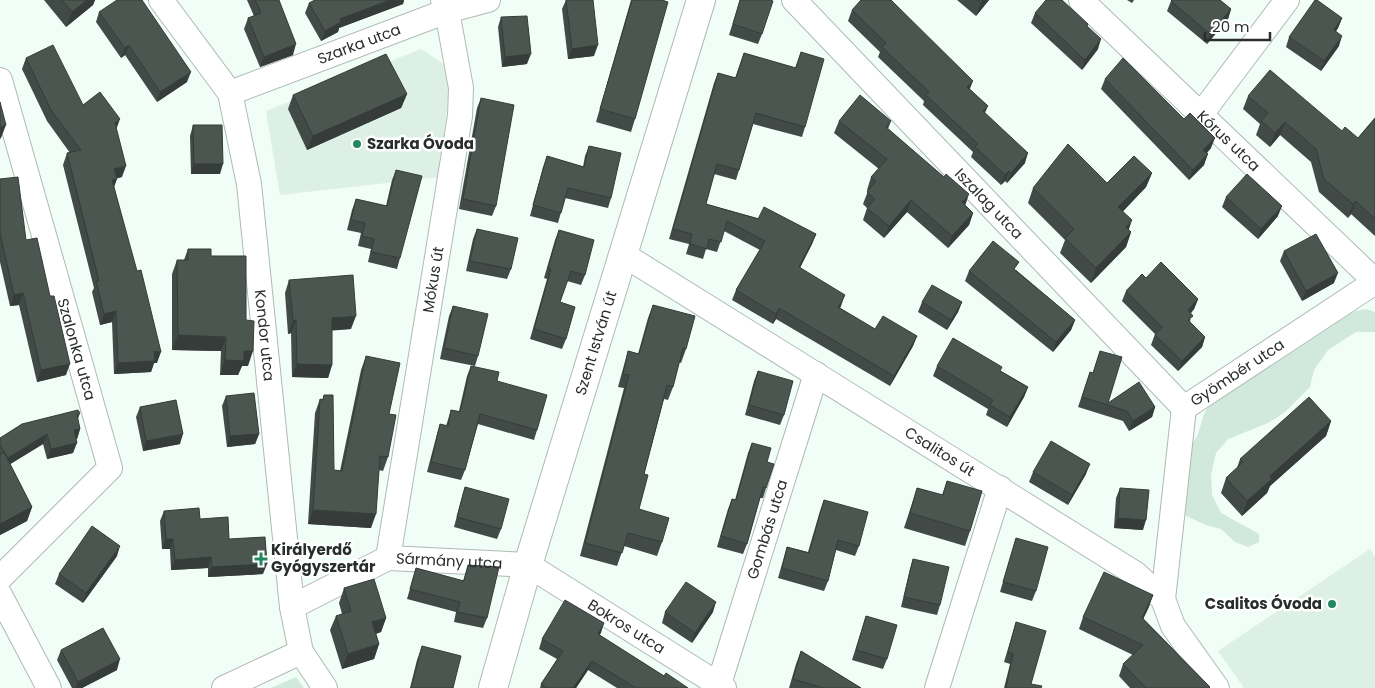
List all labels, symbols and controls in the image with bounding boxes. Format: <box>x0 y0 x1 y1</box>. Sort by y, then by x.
scale bar <box>1205 10 1270 42</box>
text: 20 m <box>1212 16 1250 37</box>
street label: Szarka utca <box>314 18 404 69</box>
street label: Kórus utca <box>1193 105 1265 176</box>
place label: Szarka Óvoda <box>367 133 474 154</box>
marker: Szarka Óvoda <box>351 138 363 150</box>
street label: Iszalag utca <box>950 163 1028 244</box>
street label: Mókus út <box>417 245 449 314</box>
street label: Szent István út <box>570 288 621 398</box>
street label: Kondor utca <box>250 289 280 382</box>
street label: Szalonka utca <box>52 296 101 403</box>
street label: Gyömbér utca <box>1186 334 1288 411</box>
street label: Csalitos út <box>901 421 979 481</box>
street label: Gombás utca <box>741 477 792 582</box>
place label: Királyerdő Gyógyszertár <box>271 539 376 577</box>
street label: Sármány utca <box>395 547 503 574</box>
marker: Királyerdő Gyógyszertár <box>255 553 267 565</box>
place label: Csalitos Óvoda <box>1205 593 1322 614</box>
street label: Bokros utca <box>584 594 669 659</box>
marker: Csalitos Óvoda <box>1326 598 1338 610</box>

